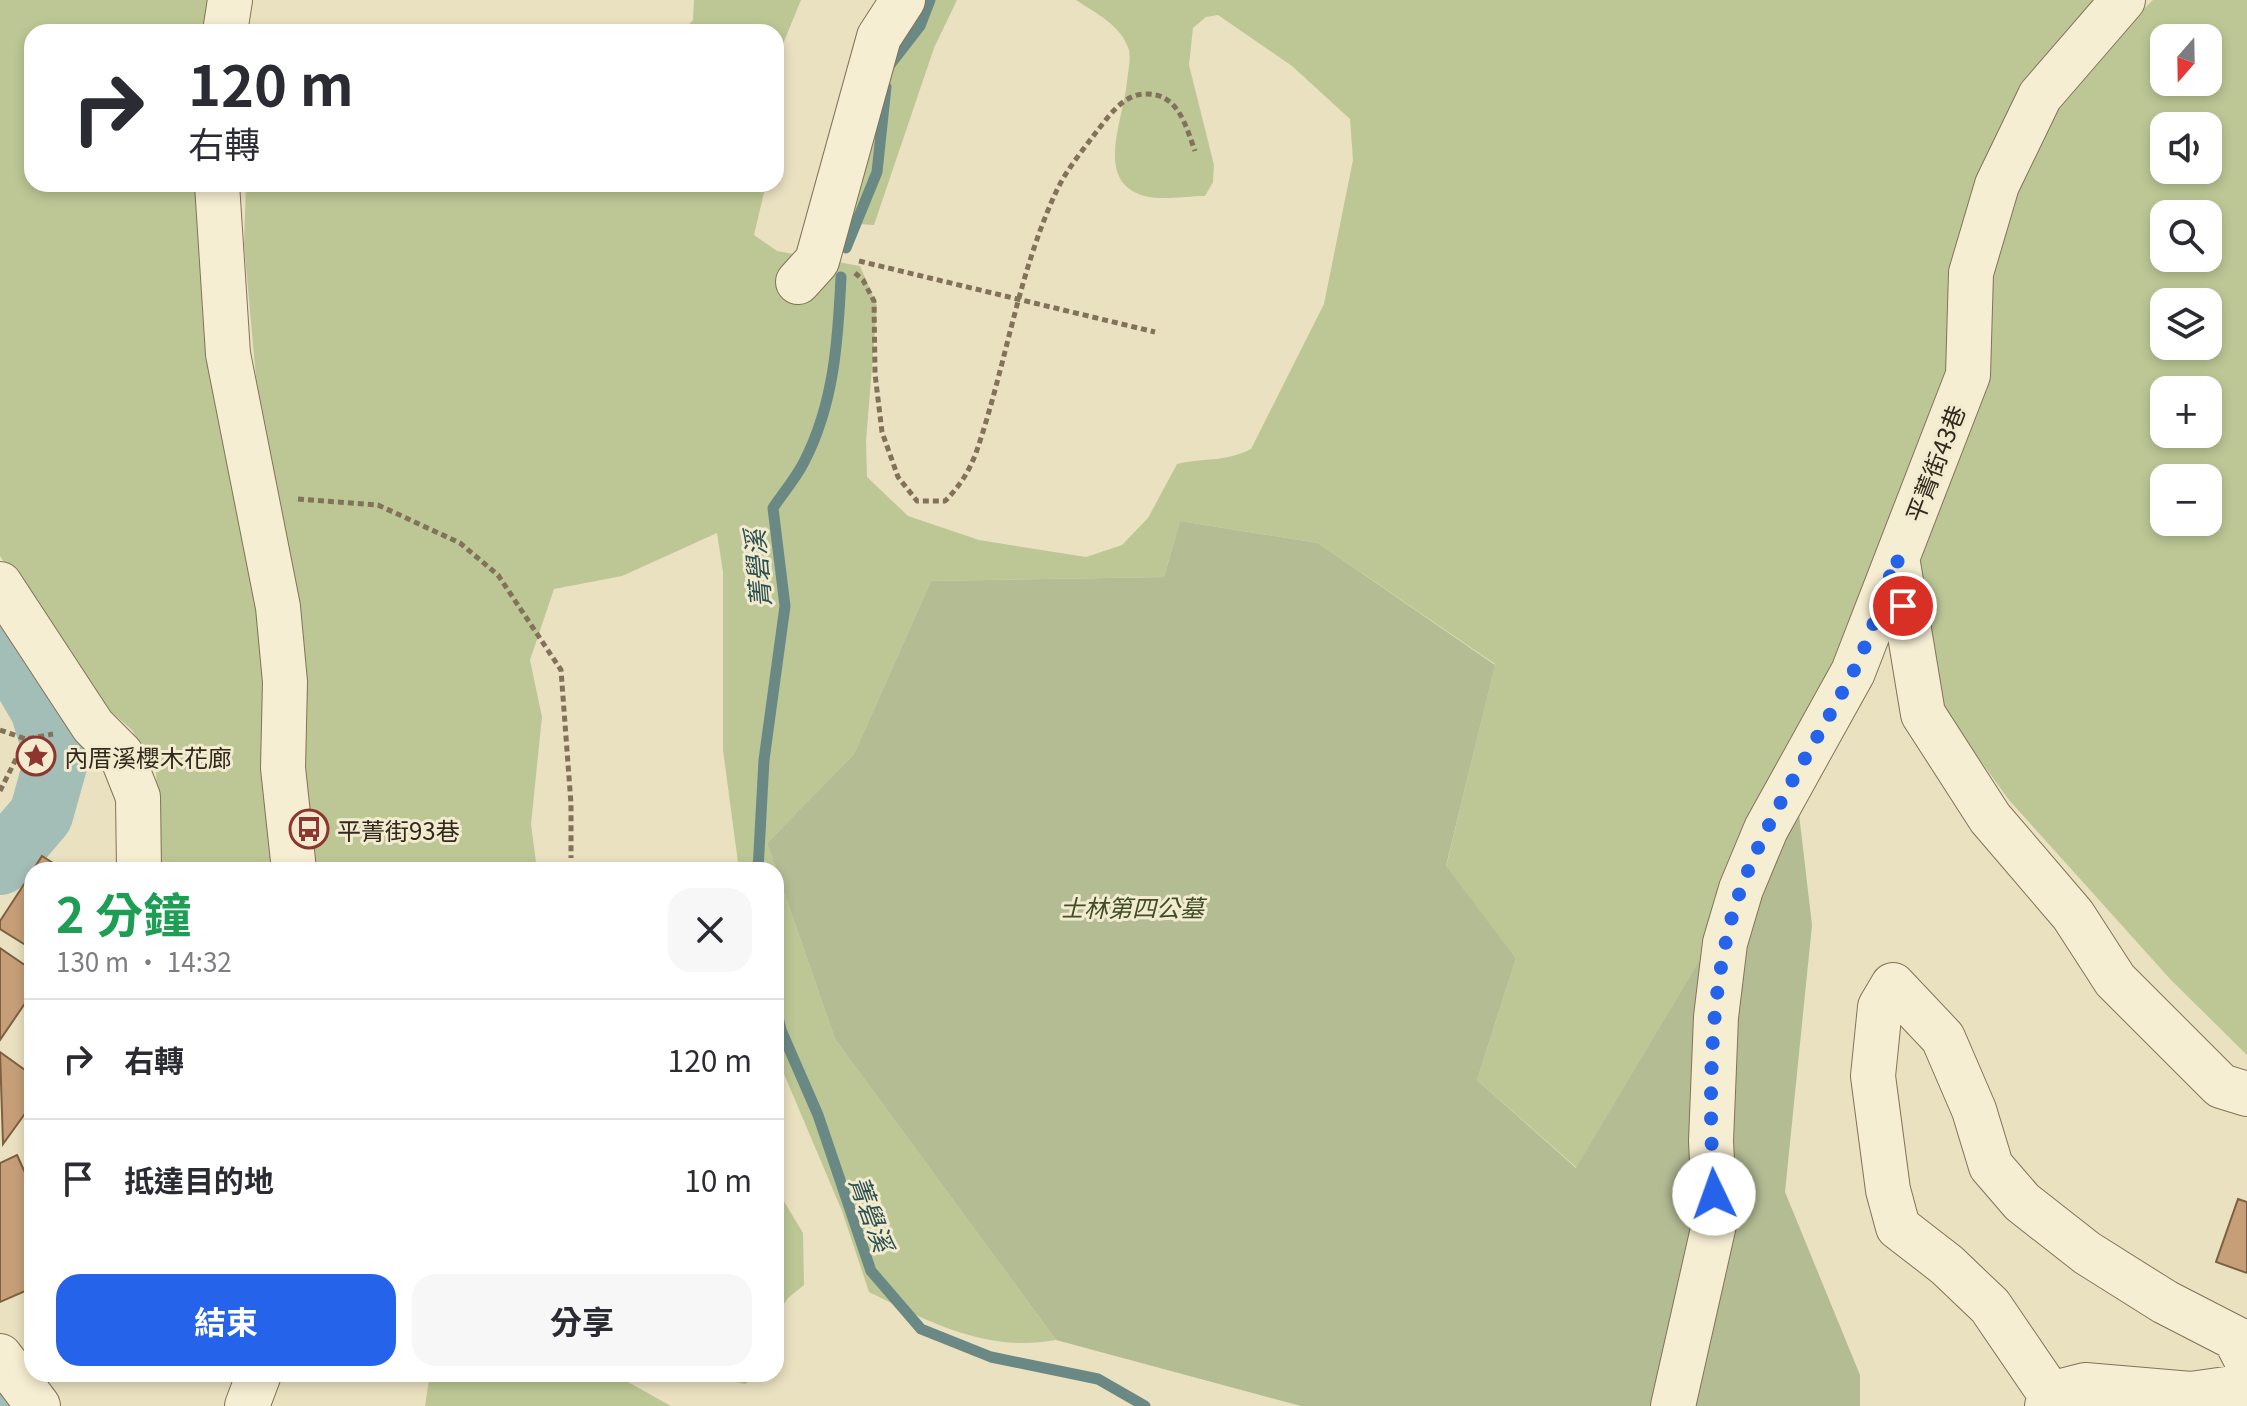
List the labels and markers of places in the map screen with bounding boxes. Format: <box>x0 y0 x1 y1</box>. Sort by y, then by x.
pin <box>1869 572 1937 640</box>
place icon: 內厝溪櫻木花廊 <box>15 735 57 777</box>
place label: 內厝溪櫻木花廊 <box>64 739 232 774</box>
bus stop icon: 平菁街93巷 <box>288 808 330 850</box>
place label: 平菁街93巷 <box>337 812 460 847</box>

